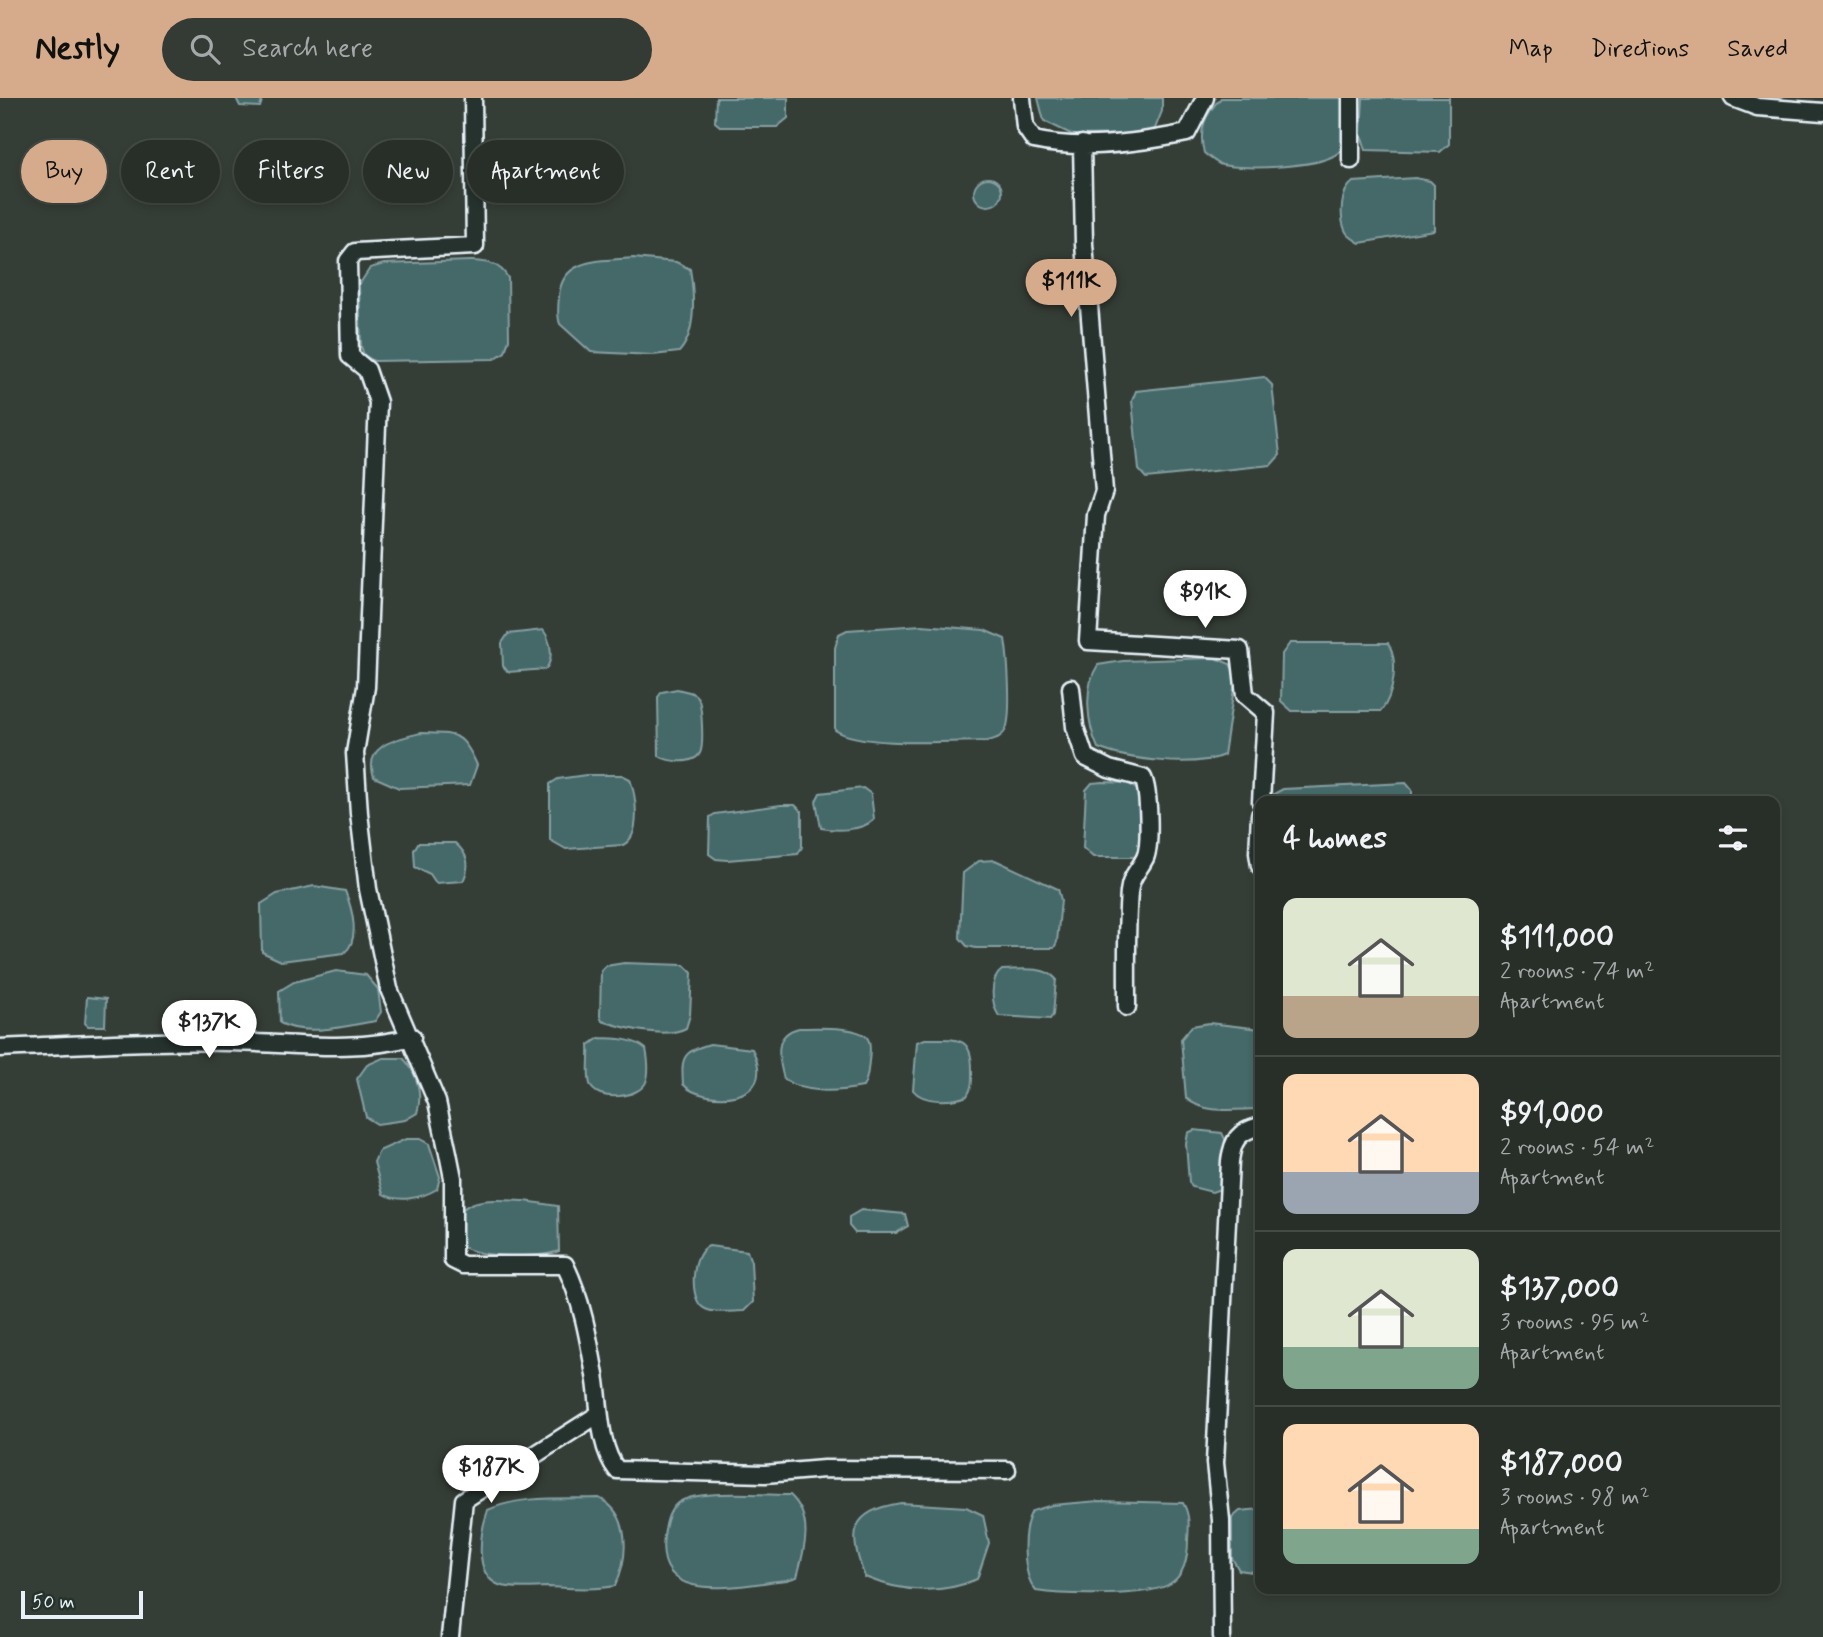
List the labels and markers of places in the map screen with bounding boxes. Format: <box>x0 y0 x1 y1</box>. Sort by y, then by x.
pin: $111K <box>1022 260 1120 319</box>
pin: $91K <box>1164 570 1246 630</box>
pin: $137K <box>160 1000 258 1060</box>
pin: $187K <box>442 1446 540 1505</box>

